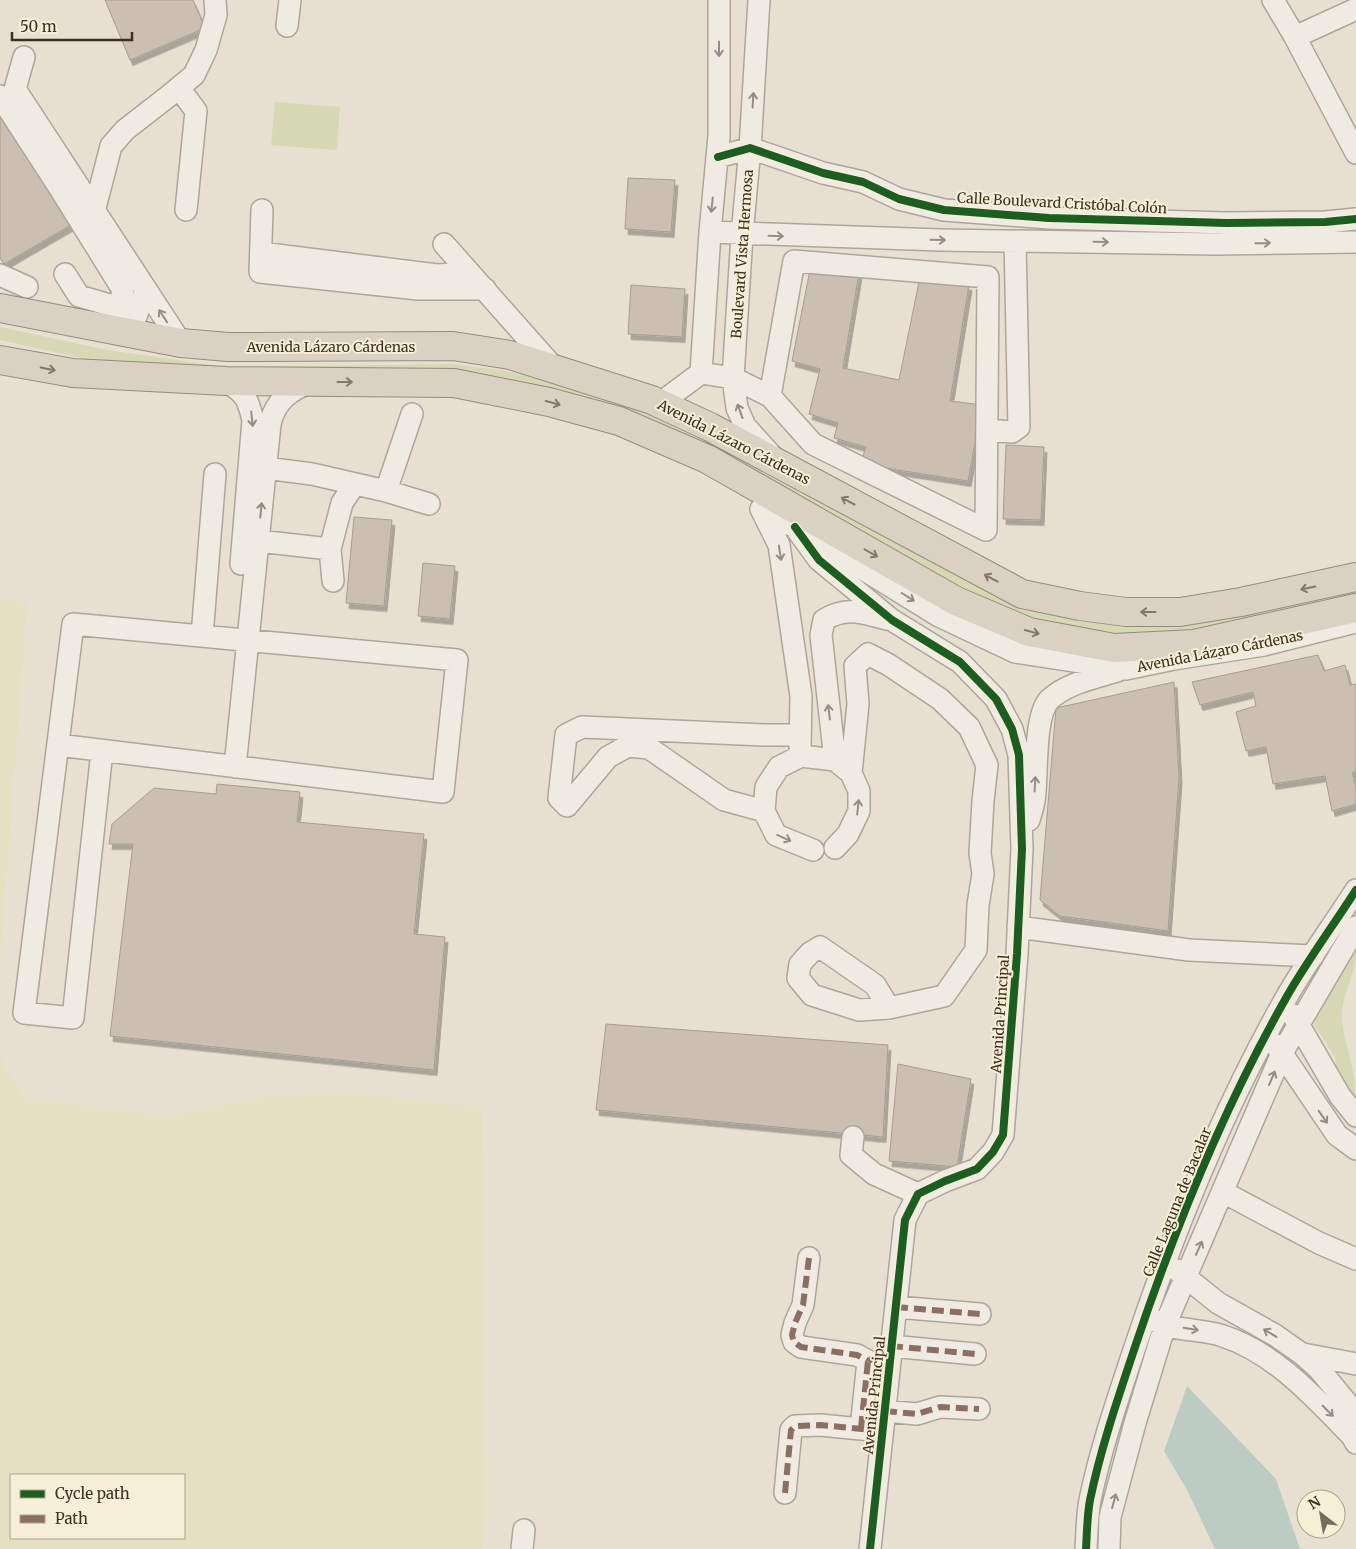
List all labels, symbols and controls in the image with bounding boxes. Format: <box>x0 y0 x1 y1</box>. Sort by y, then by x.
scale bar <box>12 10 132 42</box>
text: 50 m <box>20 17 57 36</box>
one-way arrow <box>714 40 724 56</box>
one-way arrow <box>749 92 758 108</box>
street label: Boulevard Vista Hermosa <box>727 168 757 339</box>
street label: Calle Boulevard Cristóbal Colón <box>957 189 1167 217</box>
one-way arrow <box>708 197 717 213</box>
one-way arrow <box>767 231 783 240</box>
one-way arrow <box>930 235 946 245</box>
one-way arrow <box>1092 237 1108 247</box>
one-way arrow <box>1254 238 1271 248</box>
one-way arrow <box>158 309 168 323</box>
street label: Avenida Lázaro Cárdenas <box>246 338 416 356</box>
one-way arrow <box>39 364 55 374</box>
one-way arrow <box>336 377 353 387</box>
street label: Avenida Lázaro Cárdenas <box>654 395 813 488</box>
one-way arrow <box>545 399 561 408</box>
one-way arrow <box>734 404 744 420</box>
one-way arrow <box>247 411 257 427</box>
one-way arrow <box>841 496 856 506</box>
one-way arrow <box>256 502 266 518</box>
one-way arrow <box>776 545 786 561</box>
one-way arrow <box>863 548 877 558</box>
one-way arrow <box>984 573 999 583</box>
one-way arrow <box>1301 583 1317 593</box>
one-way arrow <box>901 592 915 602</box>
one-way arrow <box>1141 607 1157 617</box>
street label: Avenida Lázaro Cárdenas <box>1134 626 1305 676</box>
one-way arrow <box>1023 628 1039 637</box>
one-way arrow <box>824 704 834 720</box>
one-way arrow <box>1030 776 1039 792</box>
one-way arrow <box>853 799 863 815</box>
one-way arrow <box>776 833 791 843</box>
street label: Avenida Principal <box>987 954 1013 1075</box>
one-way arrow <box>1267 1071 1277 1086</box>
one-way arrow <box>1318 1110 1328 1124</box>
street label: Calle Laguna de Bacalar <box>1139 1125 1215 1279</box>
one-way arrow <box>1195 1241 1205 1256</box>
one-way arrow <box>1183 1325 1199 1335</box>
one-way arrow <box>1264 1328 1278 1338</box>
street label: Avenida Principal <box>859 1335 889 1456</box>
one-way arrow <box>1322 1405 1334 1417</box>
legend <box>10 1474 185 1539</box>
text: Cycle path <box>55 1484 130 1503</box>
north arrow <box>1296 1489 1346 1539</box>
text: N <box>1305 1492 1324 1513</box>
one-way arrow <box>1110 1493 1120 1509</box>
text: Path <box>55 1509 88 1528</box>

